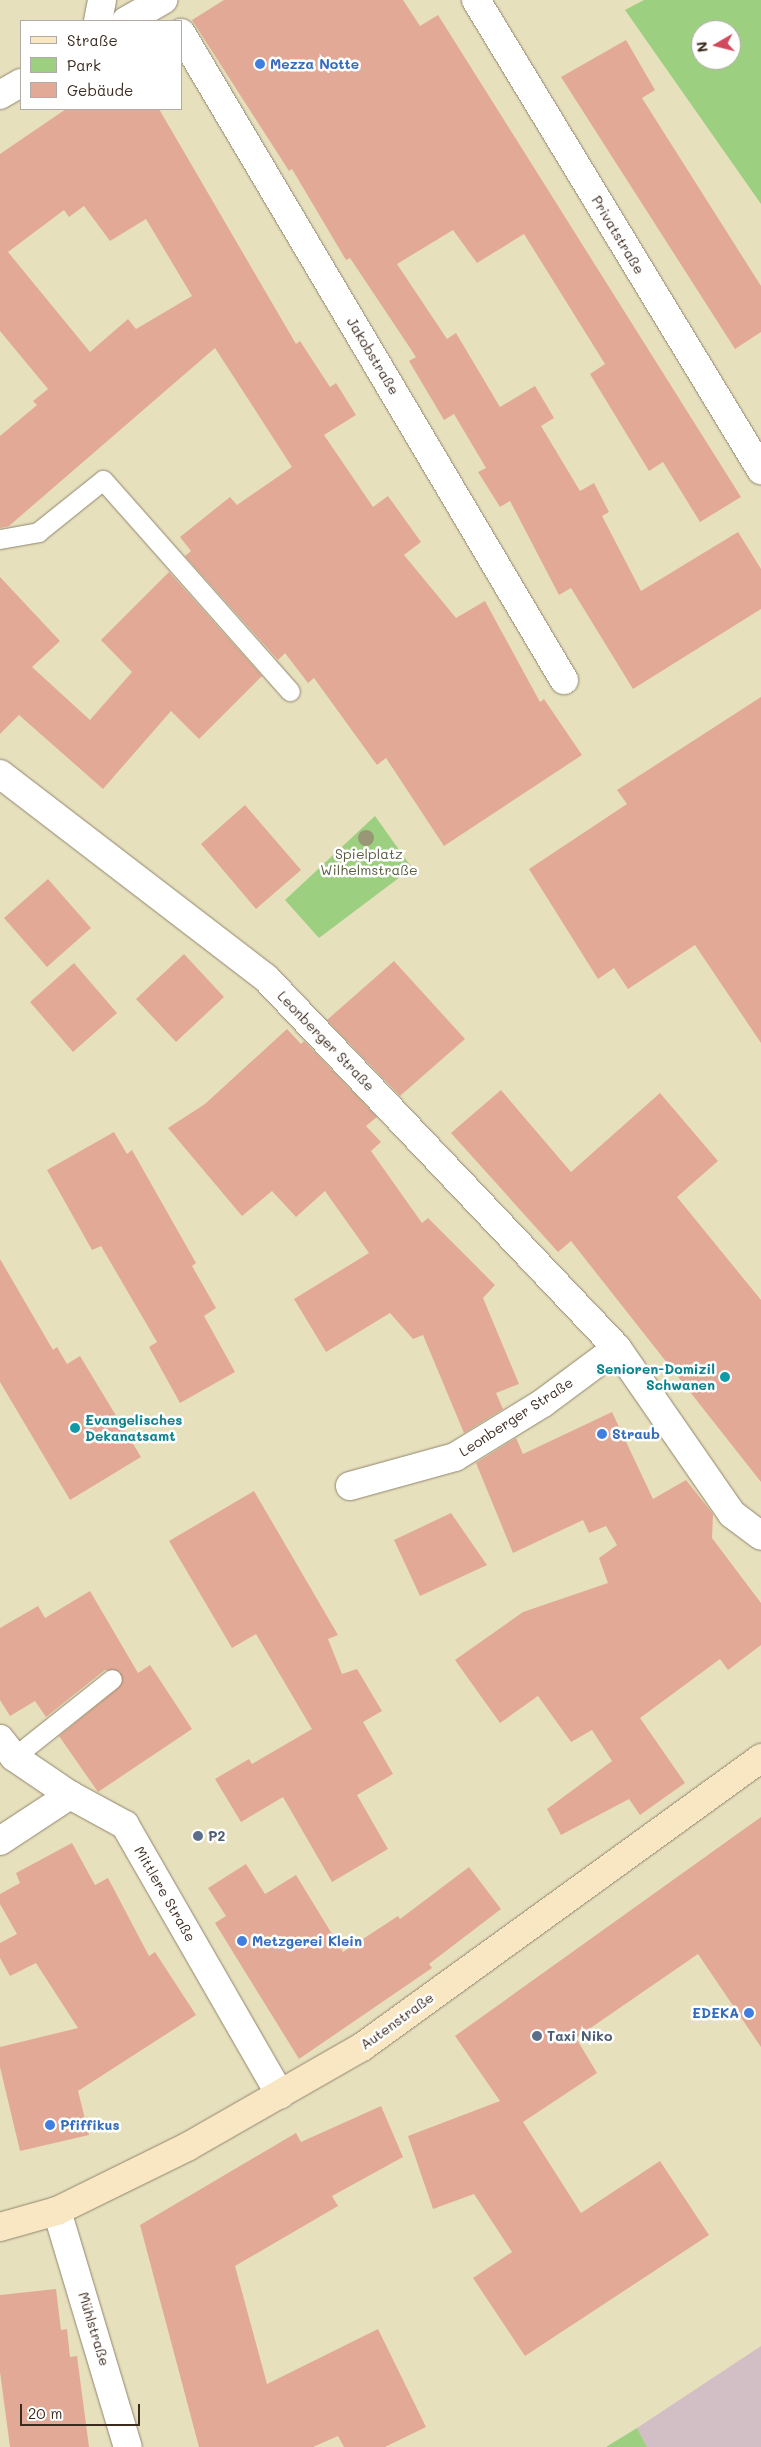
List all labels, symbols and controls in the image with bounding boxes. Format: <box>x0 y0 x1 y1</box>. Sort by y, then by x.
legend <box>20 20 182 110</box>
north arrow <box>691 20 741 70</box>
text: Straße <box>67 30 118 50</box>
text: N <box>691 40 712 54</box>
text: Park <box>67 55 101 75</box>
place label: Mezza Notte <box>270 56 359 72</box>
marker: Mezza Notte <box>254 58 266 70</box>
text: Gebäude <box>67 80 133 100</box>
street label: Privatstraße <box>588 193 648 277</box>
street label: Jakobstraße <box>343 314 403 398</box>
park label: Spielplatz Wilhelmstraße <box>320 846 418 879</box>
street label: Leonberger Straße <box>274 988 378 1094</box>
place label: Senioren-Domizil Schwanen <box>596 1361 715 1394</box>
marker: Senioren-Domizil Schwanen <box>719 1371 731 1383</box>
street label: Leonberger Straße <box>456 1374 576 1460</box>
place label: Evangelisches Dekanatsamt <box>85 1412 182 1444</box>
marker: Evangelisches Dekanatsamt <box>69 1422 81 1434</box>
place label: Straub <box>612 1426 660 1442</box>
marker: Straub <box>596 1428 608 1440</box>
place label: P2 <box>208 1828 225 1844</box>
marker: P2 <box>192 1830 204 1842</box>
street label: Mittlere Straße <box>131 1843 199 1945</box>
place label: Metzgerei Klein <box>252 1933 362 1949</box>
marker: Metzgerei Klein <box>236 1935 248 1947</box>
street label: Autenstraße <box>357 1989 437 2053</box>
place label: EDEKA <box>692 2005 739 2021</box>
marker: EDEKA <box>743 2007 755 2019</box>
place label: Taxi Niko <box>547 2028 612 2044</box>
marker: Taxi Niko <box>531 2030 543 2042</box>
place label: Pfiffikus <box>60 2117 120 2133</box>
marker: Pfiffikus <box>44 2119 56 2131</box>
street label: Mühlstraße <box>75 2290 113 2368</box>
scale bar <box>22 2394 142 2426</box>
text: 20 m <box>28 2403 62 2423</box>

